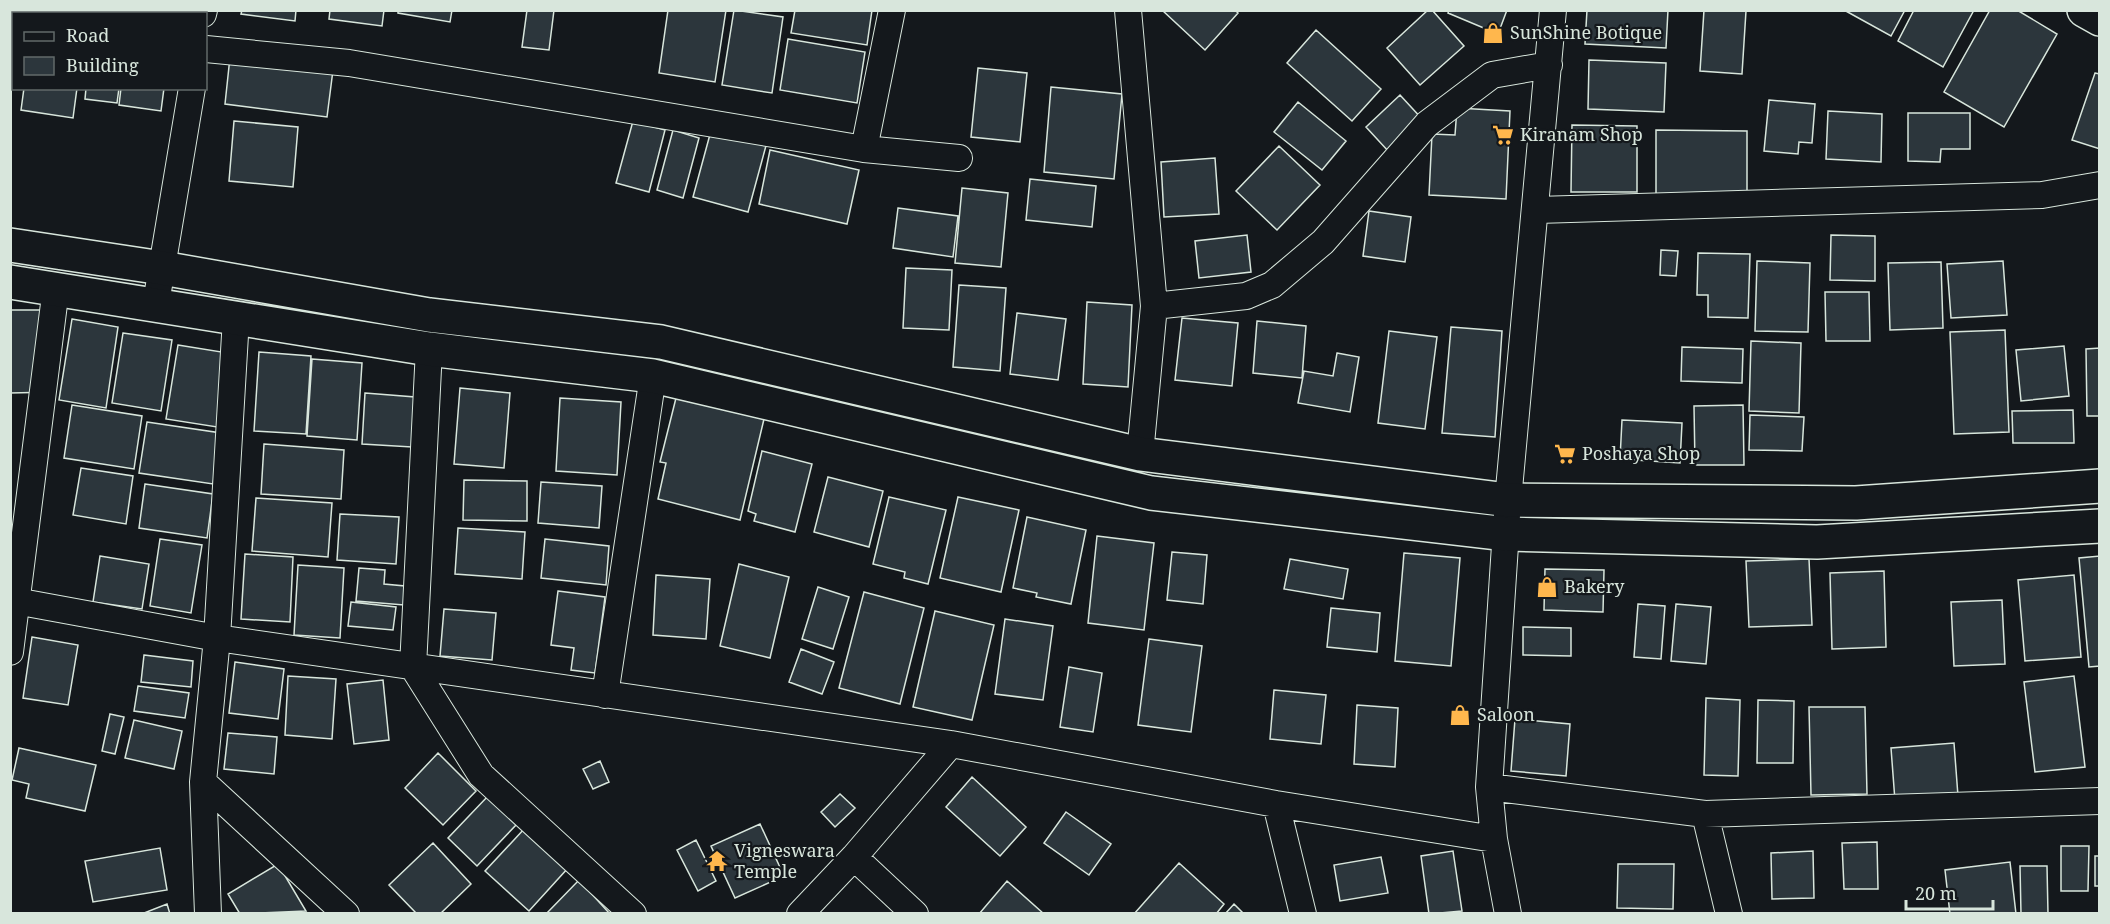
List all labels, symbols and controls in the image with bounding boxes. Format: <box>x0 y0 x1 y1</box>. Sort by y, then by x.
legend <box>12 12 207 90</box>
place label: SunShine Botique <box>1510 20 1662 44</box>
shop icon: SunShine Botique <box>1481 21 1505 45</box>
text: Road <box>66 23 109 47</box>
text: Building <box>66 53 139 77</box>
place label: Kiranam Shop <box>1520 122 1643 146</box>
supermarket icon: Kiranam Shop <box>1491 123 1515 147</box>
place label: Poshaya Shop <box>1582 441 1700 465</box>
supermarket icon: Poshaya Shop <box>1553 442 1577 466</box>
place label: Bakery <box>1564 574 1625 598</box>
shop icon: Bakery <box>1535 575 1559 599</box>
place label: Saloon <box>1477 702 1535 726</box>
shop icon: Saloon <box>1448 703 1472 727</box>
place label: Vigneswara Temple <box>734 838 835 883</box>
temple icon: Vigneswara Temple <box>705 849 729 873</box>
scale bar <box>1906 873 1993 911</box>
text: 20 m <box>1915 881 1957 905</box>

